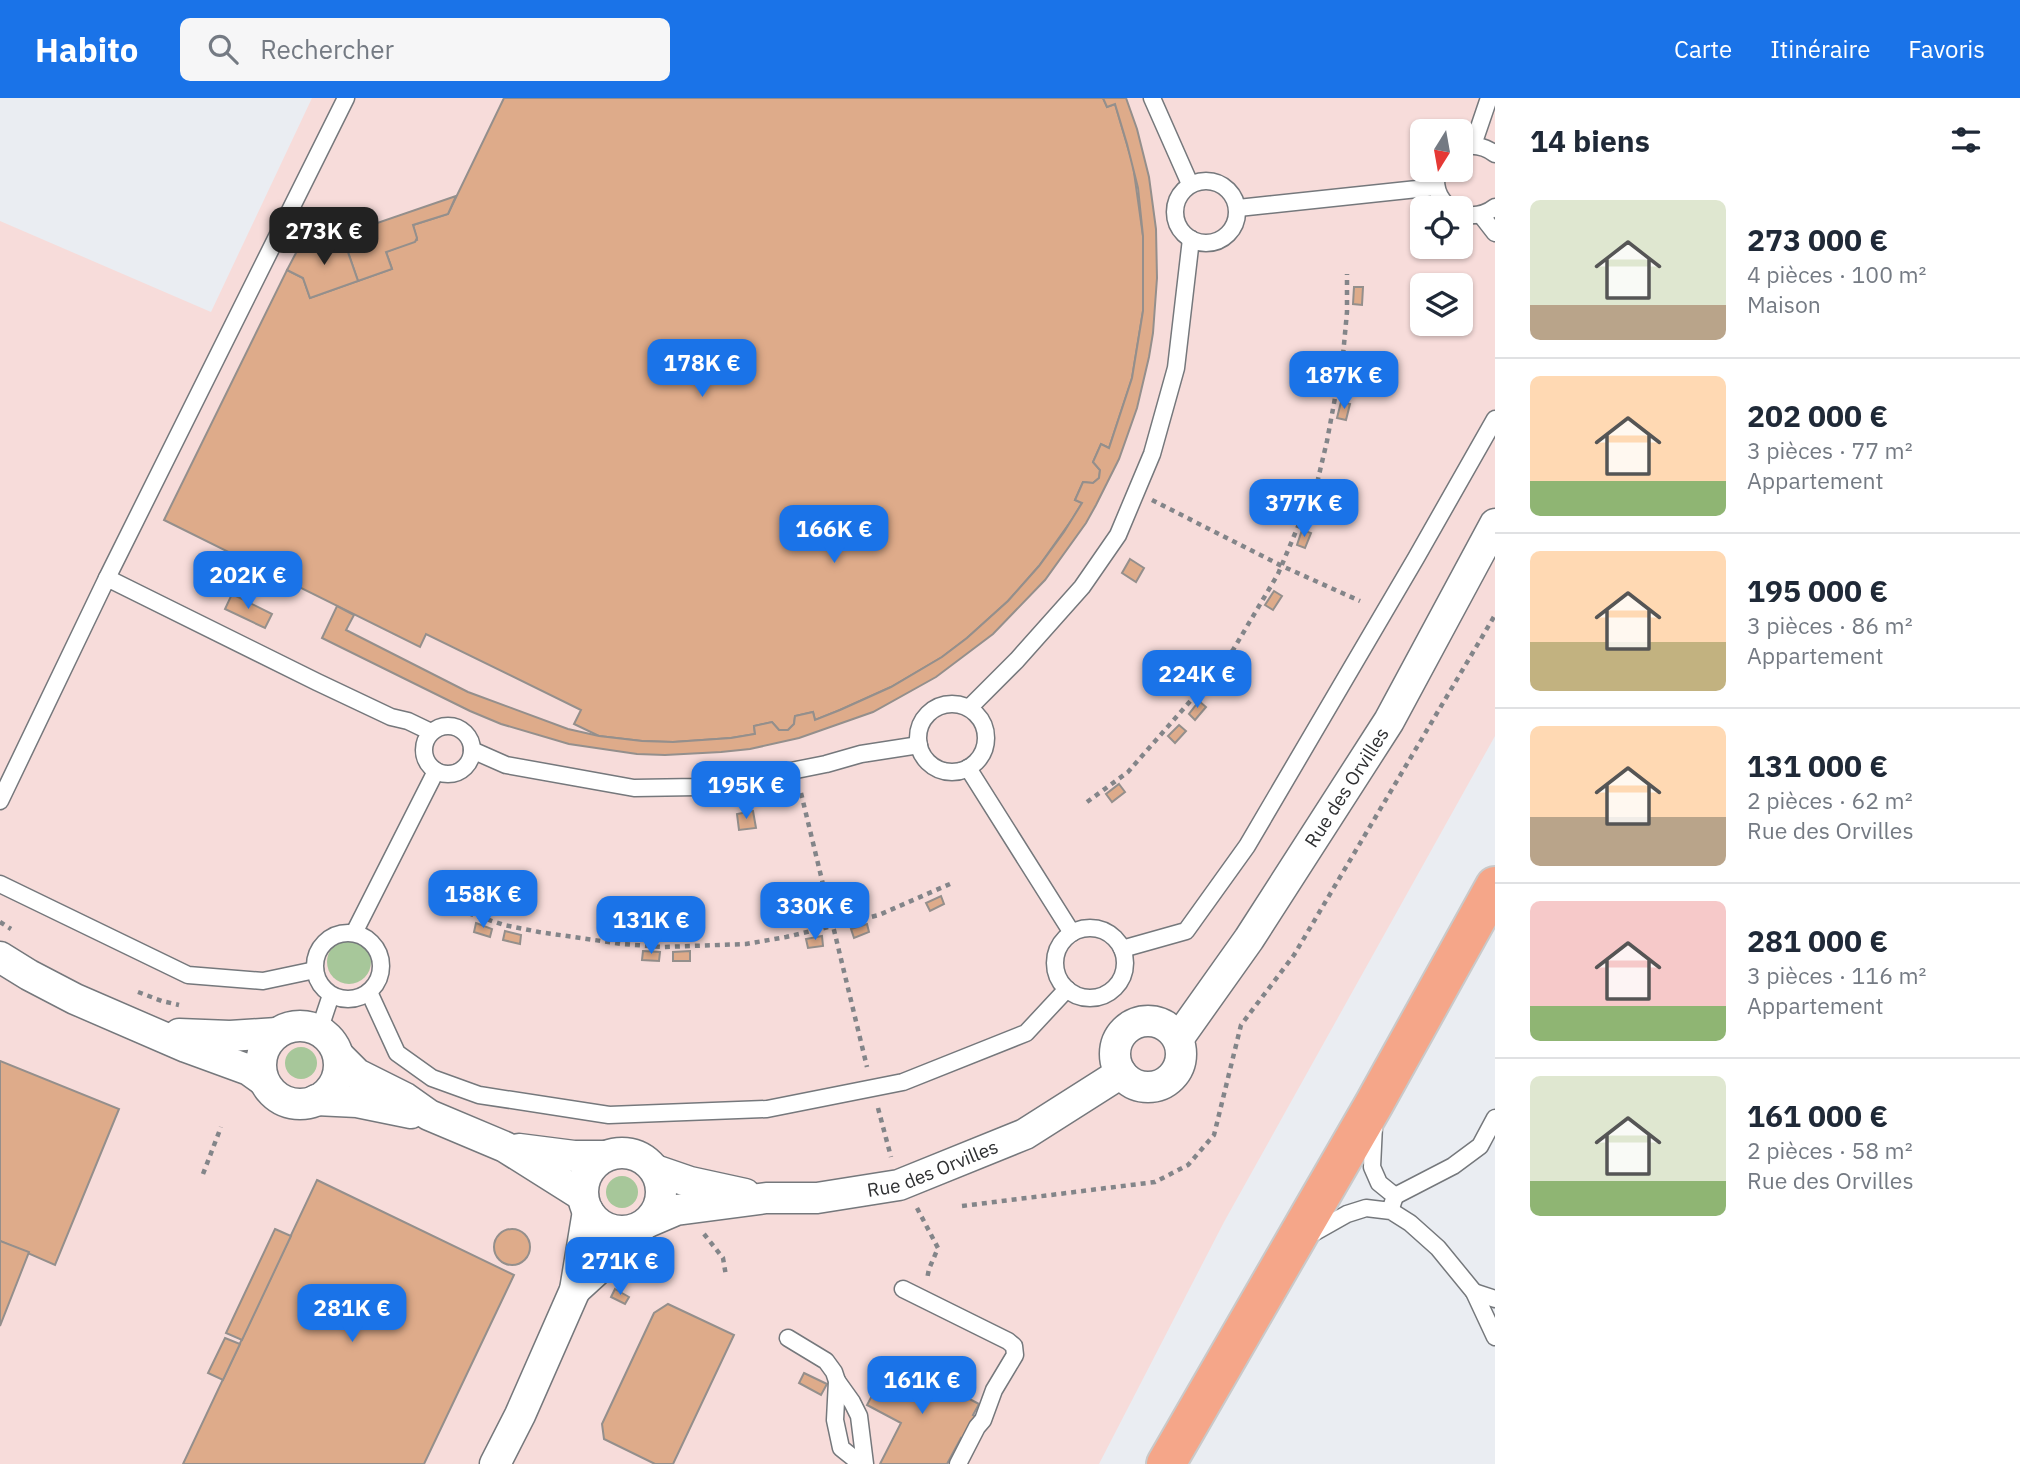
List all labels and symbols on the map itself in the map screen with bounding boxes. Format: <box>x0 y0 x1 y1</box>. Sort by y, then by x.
north arrow <box>1410 119 1474 182</box>
pin: 273K € <box>267 208 381 267</box>
pin: 178K € <box>645 340 759 399</box>
pin: 187K € <box>1287 352 1401 411</box>
pin: 377K € <box>1247 480 1361 539</box>
pin: 166K € <box>777 505 891 565</box>
pin: 202K € <box>191 552 305 611</box>
pin: 224K € <box>1140 650 1254 710</box>
street label: Rue des Orvilles <box>1299 723 1394 852</box>
pin: 195K € <box>689 762 803 821</box>
pin: 158K € <box>426 870 540 930</box>
pin: 330K € <box>758 882 872 942</box>
pin: 131K € <box>594 896 708 956</box>
street label: Rue des Orvilles <box>865 1134 1001 1202</box>
pin: 271K € <box>563 1238 677 1297</box>
pin: 281K € <box>295 1284 409 1344</box>
pin: 161K € <box>865 1356 979 1416</box>

